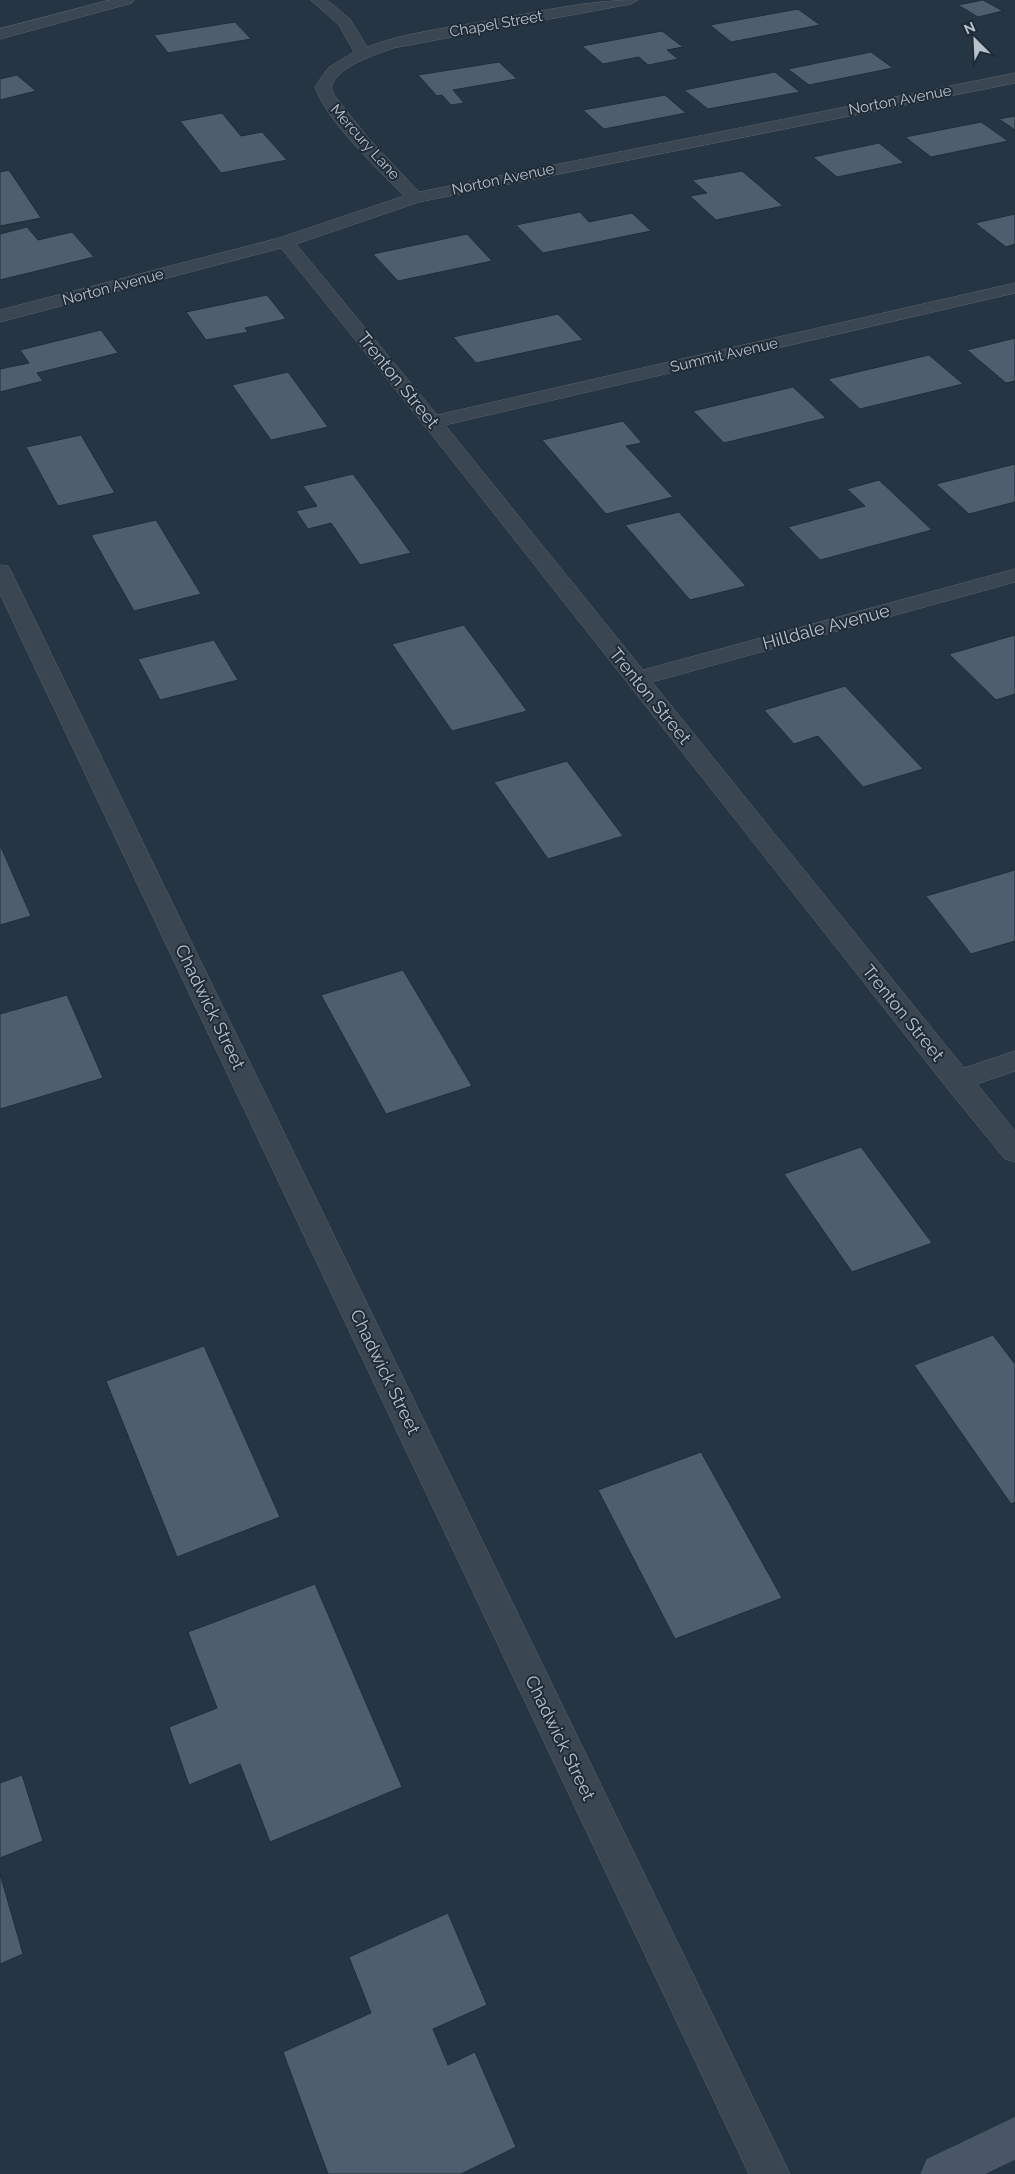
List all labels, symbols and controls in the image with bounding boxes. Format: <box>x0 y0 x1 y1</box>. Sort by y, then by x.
street label: Chapel Street <box>448 7 544 41</box>
north arrow <box>950 15 1000 65</box>
text: N <box>962 19 978 38</box>
street label: Norton Avenue <box>847 81 953 119</box>
street label: Mercury Lane <box>326 101 404 184</box>
street label: Norton Avenue <box>450 159 556 199</box>
street label: Norton Avenue <box>60 265 166 309</box>
street label: Trenton Street <box>353 327 444 432</box>
street label: Summit Avenue <box>668 334 780 376</box>
street label: Hilldale Avenue <box>760 599 892 654</box>
street label: Trenton Street <box>605 643 696 748</box>
street label: Chadwick Street <box>171 941 250 1073</box>
street label: Trenton Street <box>858 960 949 1065</box>
street label: Chadwick Street <box>346 1306 425 1438</box>
street label: Chadwick Street <box>521 1672 600 1804</box>

